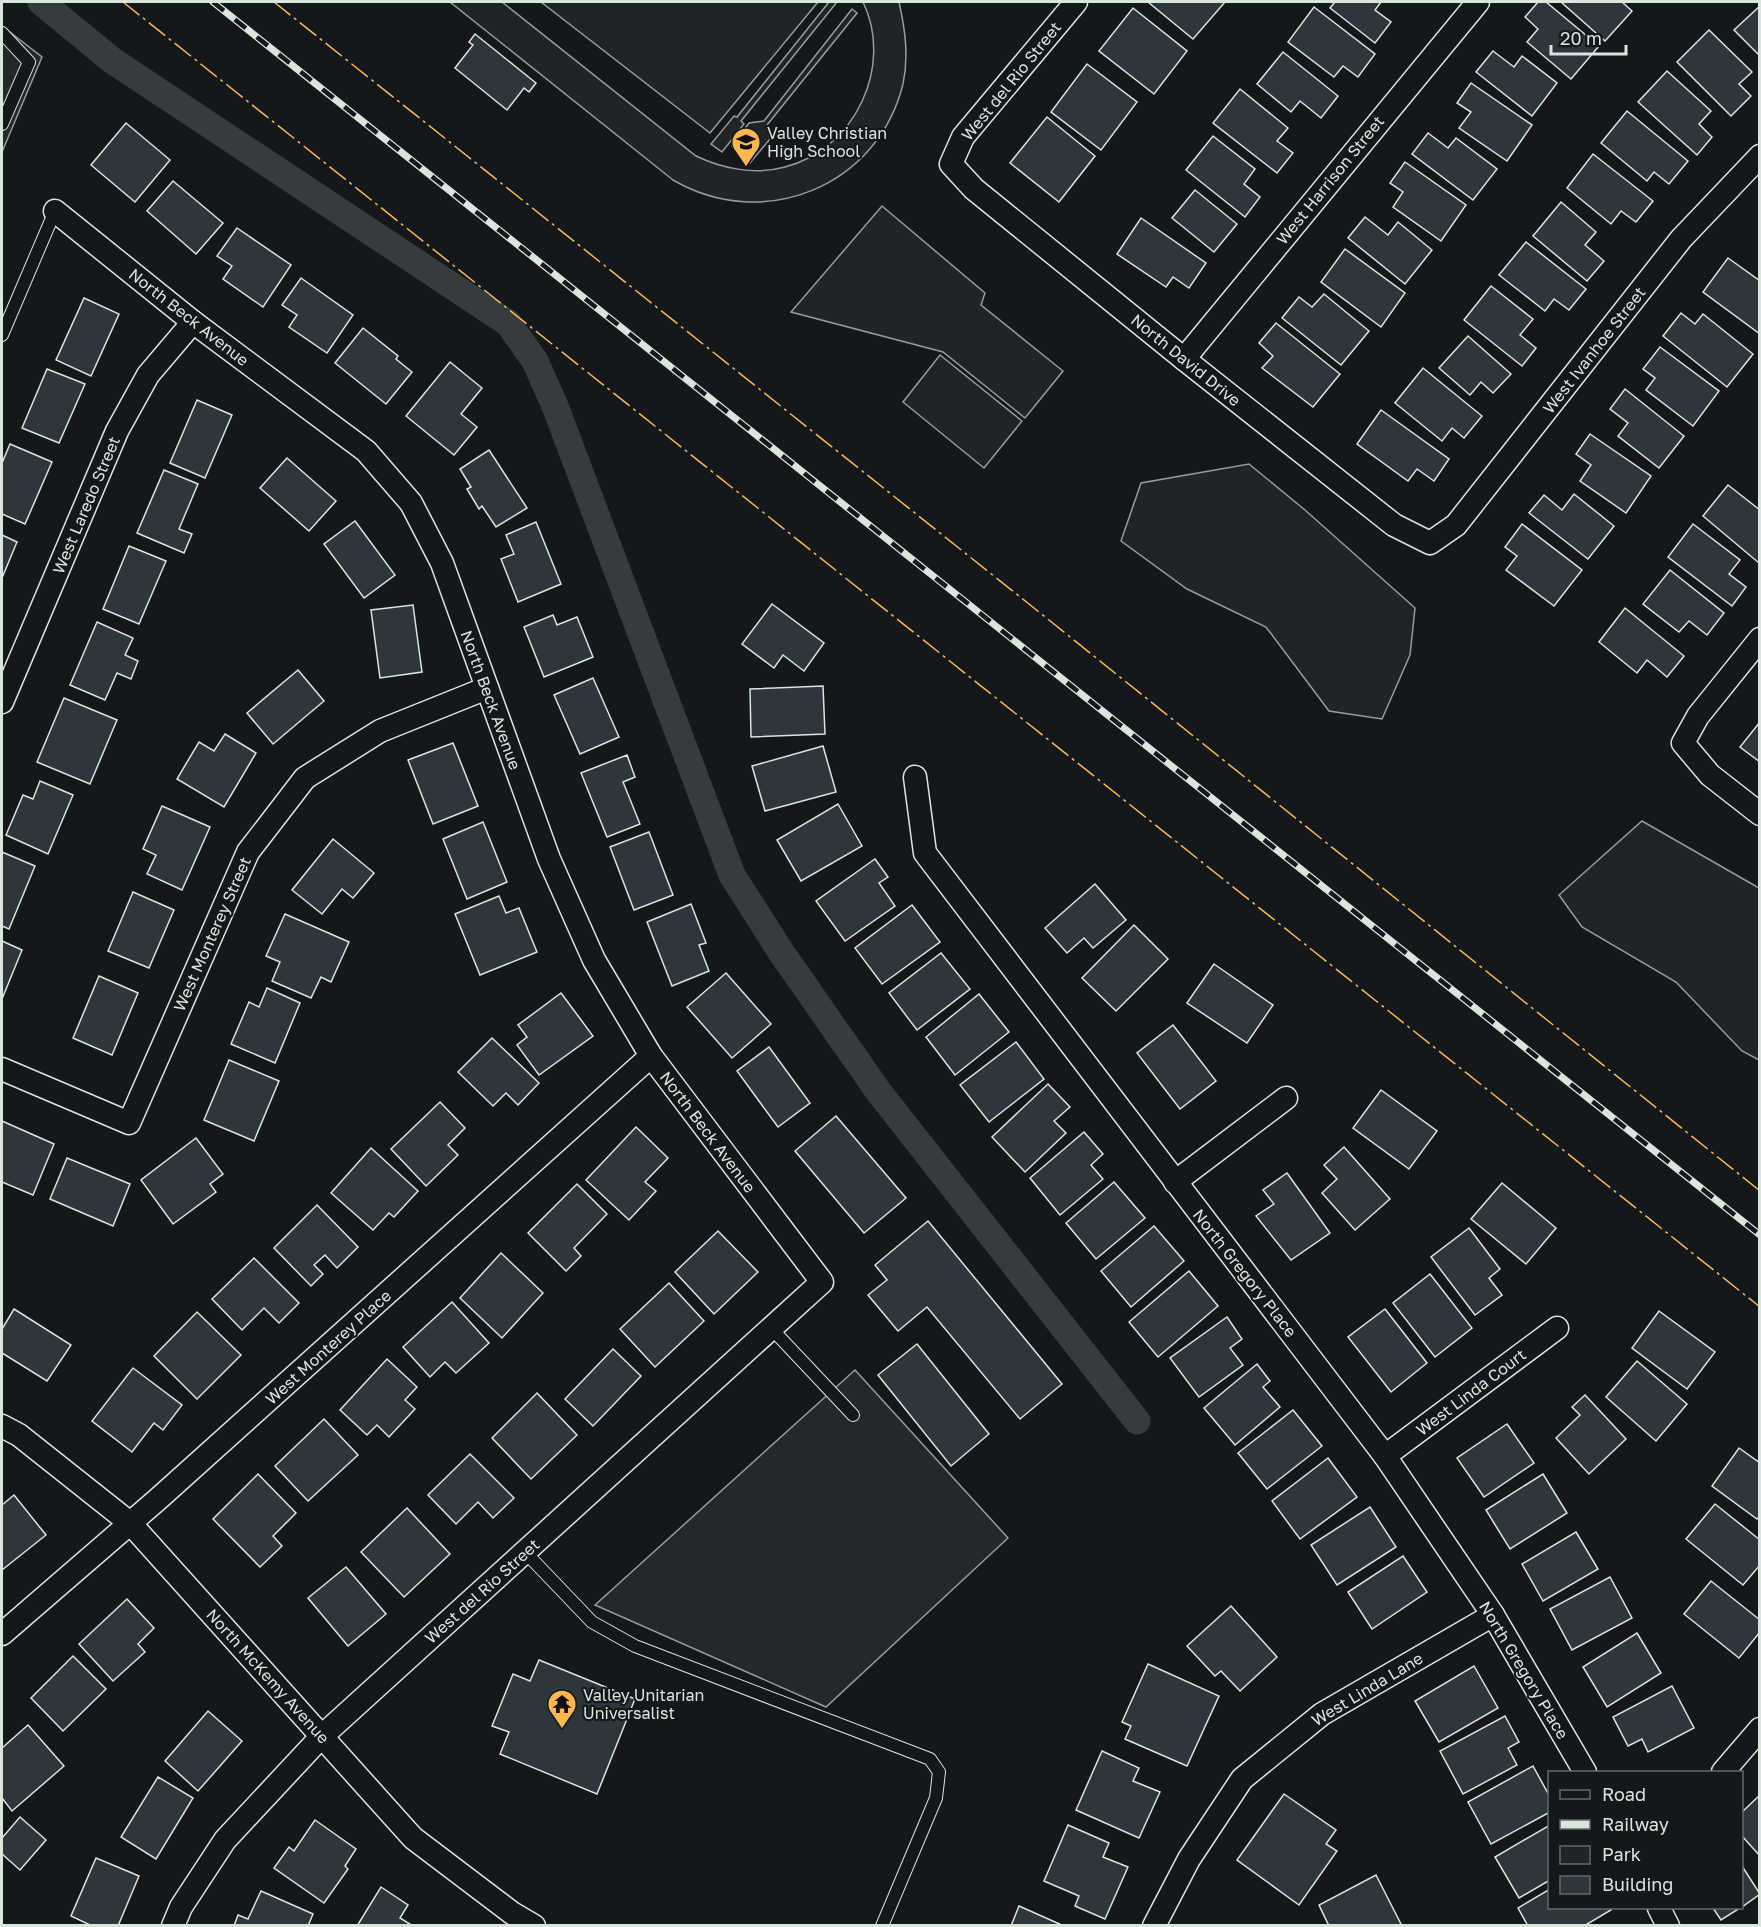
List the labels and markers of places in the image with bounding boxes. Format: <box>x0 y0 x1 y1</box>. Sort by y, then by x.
place label: Valley Christian High School <box>767 123 887 161</box>
school or university icon: Valley Christian High School <box>730 126 762 168</box>
place label: Valley Unitarian Universalist <box>583 1685 704 1723</box>
temple icon: Valley Unitarian Universalist <box>546 1688 578 1730</box>

